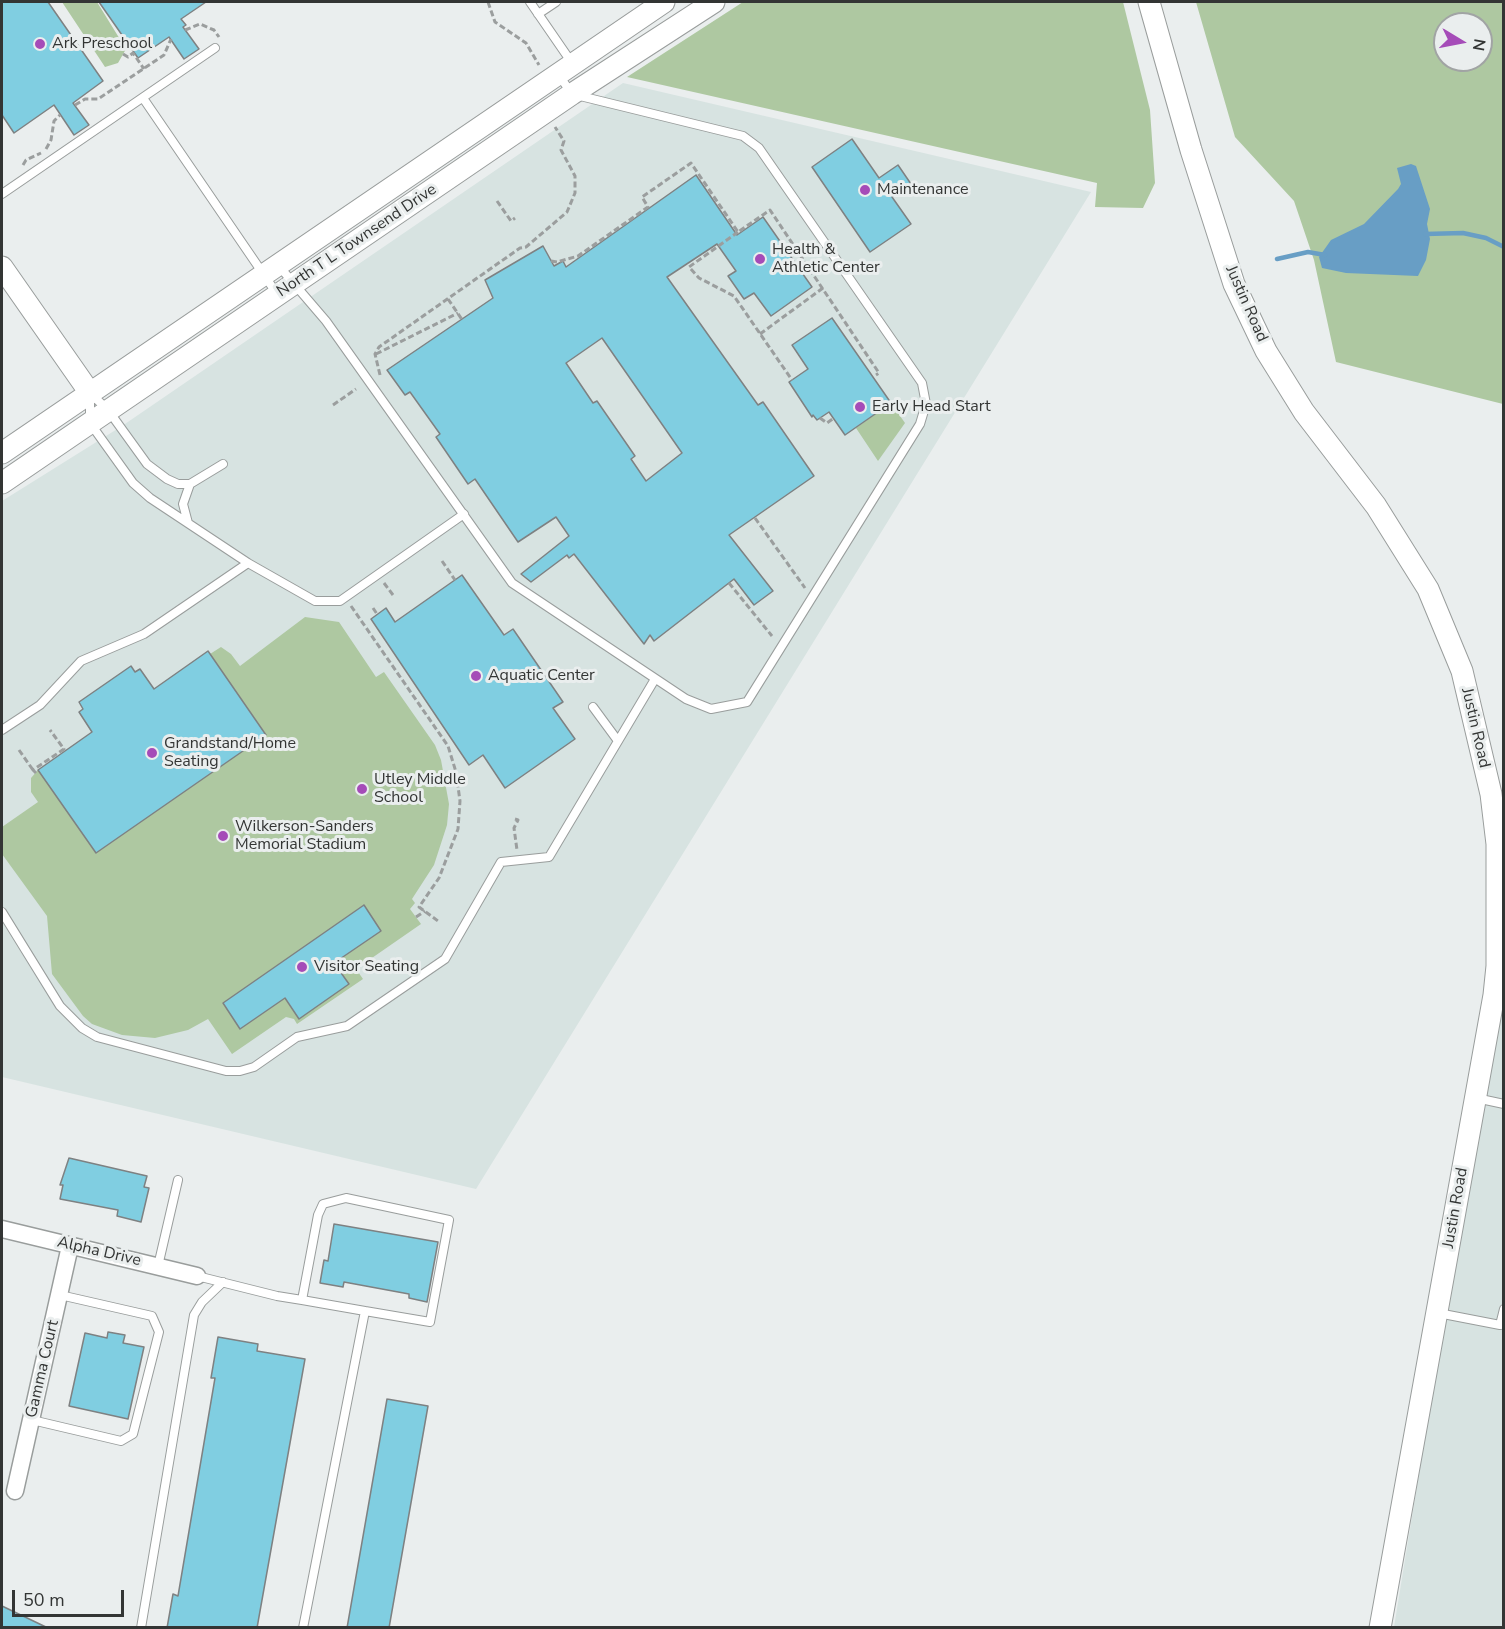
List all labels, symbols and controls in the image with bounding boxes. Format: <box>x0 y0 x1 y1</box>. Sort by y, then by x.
north arrow <box>1433 12 1493 72</box>
place label: Ark Preschool <box>52 34 152 54</box>
marker: Ark Preschool <box>33 37 47 51</box>
text: N <box>1467 37 1491 53</box>
street label: North T L Townsend Drive <box>273 180 441 302</box>
place label: Maintenance <box>877 180 968 200</box>
marker: Maintenance <box>858 183 872 197</box>
place label: Health & Athletic Center <box>772 240 880 278</box>
marker: Health & Athletic Center <box>753 252 767 266</box>
street label: Justin Road <box>1221 263 1271 345</box>
place label: Early Head Start <box>872 397 991 417</box>
marker: Early Head Start <box>853 400 867 414</box>
place label: Aquatic Center <box>488 666 595 686</box>
marker: Aquatic Center <box>469 669 483 683</box>
street label: Justin Road <box>1456 686 1494 770</box>
place label: Grandstand/Home Seating <box>164 734 296 772</box>
marker: Grandstand/Home Seating <box>145 746 159 760</box>
place label: Utley Middle School <box>374 770 466 808</box>
marker: Utley Middle School <box>355 782 369 796</box>
place label: Wilkerson-Sanders Memorial Stadium <box>235 817 374 855</box>
marker: Wilkerson-Sanders Memorial Stadium <box>216 829 230 843</box>
place label: Visitor Seating <box>314 957 419 977</box>
marker: Visitor Seating <box>295 960 309 974</box>
street label: Justin Road <box>1439 1166 1473 1250</box>
street label: Alpha Drive <box>55 1233 143 1271</box>
street label: Gamma Court <box>22 1318 64 1420</box>
scale bar <box>15 1578 128 1616</box>
text: 50 m <box>23 1588 65 1612</box>

